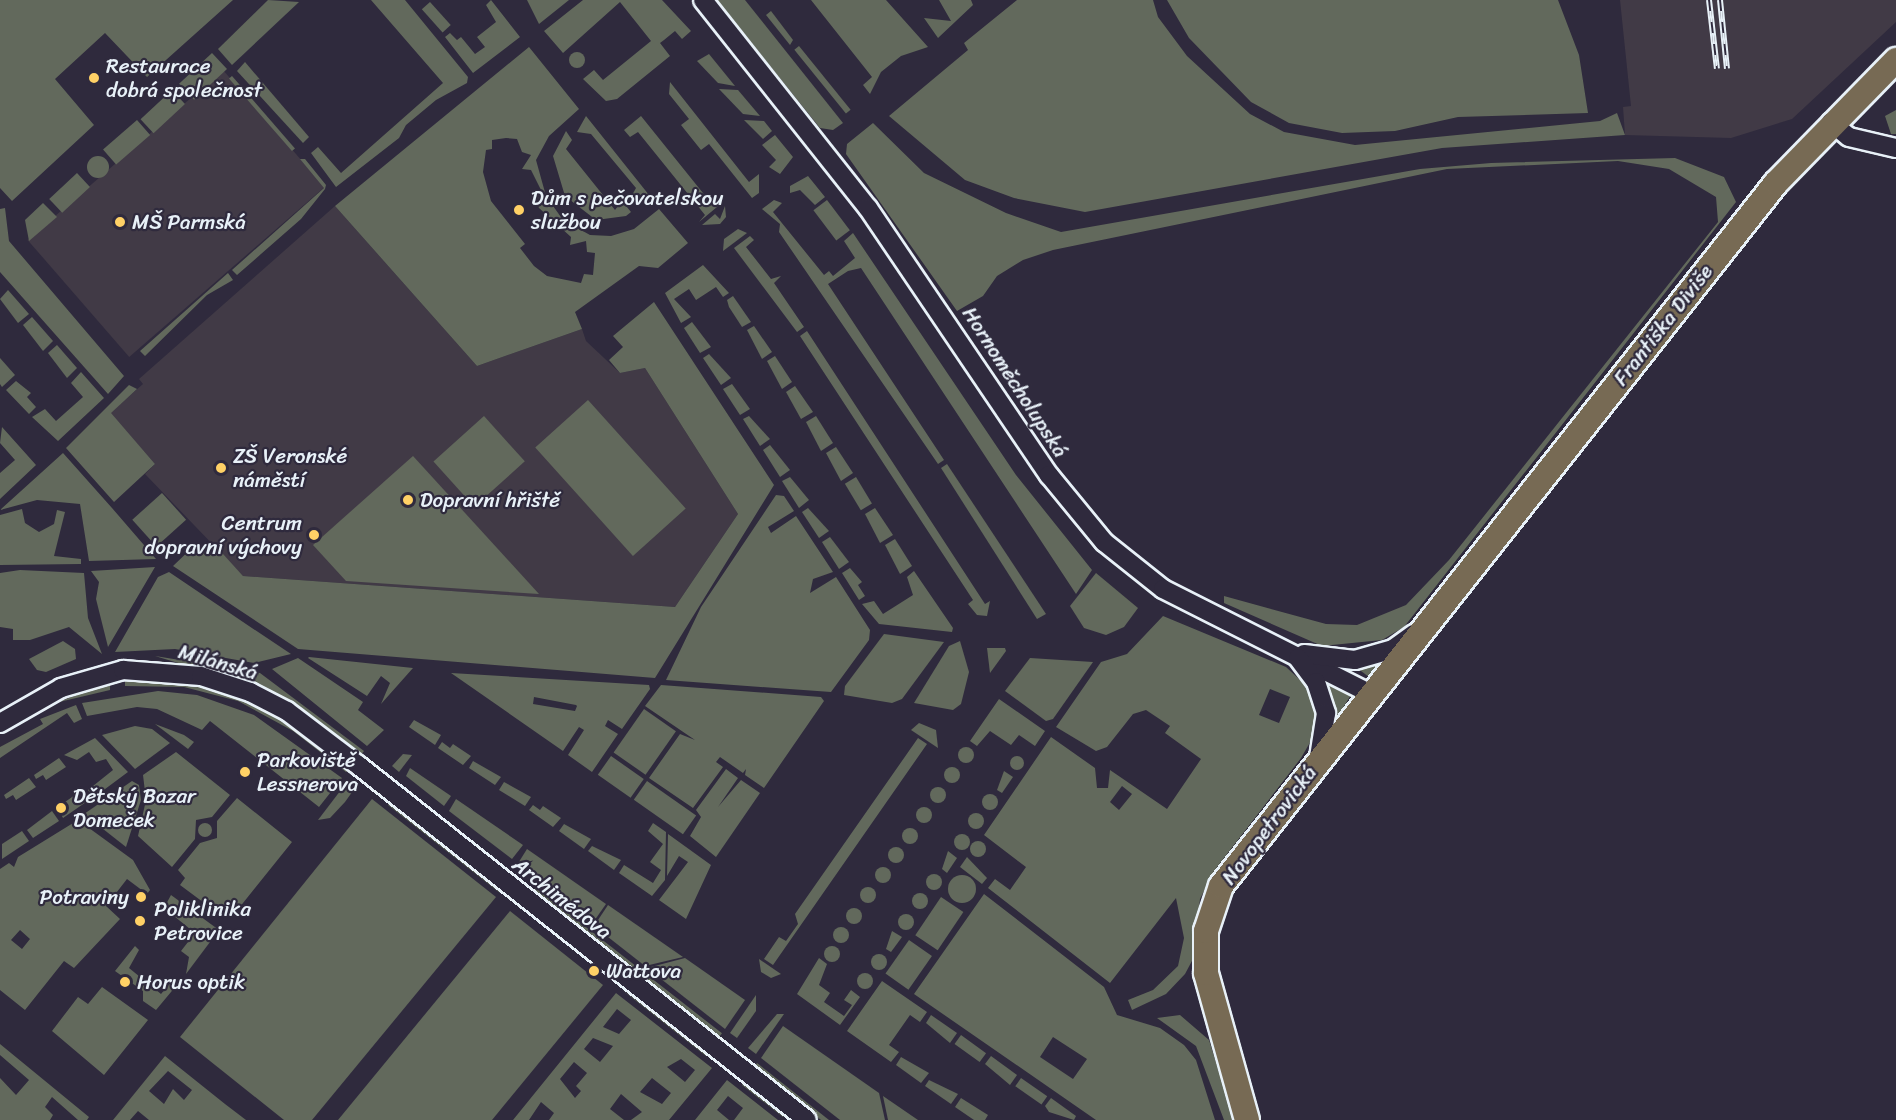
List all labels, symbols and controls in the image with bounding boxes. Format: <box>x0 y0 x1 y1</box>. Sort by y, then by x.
place label: Restaurace dobrá společnost <box>106 53 262 103</box>
marker: Restaurace dobrá společnost <box>87 71 101 85</box>
place label: Dům s pečovatelskou službou <box>531 185 723 235</box>
marker: Dům s pečovatelskou službou <box>512 203 526 217</box>
place label: MŠ Parmská <box>132 209 246 235</box>
marker: MŠ Parmská <box>113 215 127 229</box>
street label: Františka Diviše <box>1608 259 1718 391</box>
street label: Hornoměcholupská <box>957 302 1073 462</box>
place label: ZŠ Veronské náměstí <box>233 443 346 493</box>
marker: ZŠ Veronské náměstí <box>214 461 228 475</box>
place label: Dopravní hřiště <box>420 487 561 513</box>
marker: Dopravní hřiště <box>401 493 415 507</box>
place label: Centrum dopravní výchovy <box>144 510 302 560</box>
marker: Centrum dopravní výchovy <box>307 528 321 542</box>
street label: Milánská <box>176 639 260 685</box>
place label: Parkoviště Lessnerova <box>257 747 358 797</box>
street label: Novopetrovická <box>1216 761 1322 889</box>
marker: Parkoviště Lessnerova <box>238 765 252 779</box>
place label: Dětský Bazar Domeček <box>73 783 196 833</box>
marker: Dětský Bazar Domeček <box>54 801 68 815</box>
street label: Archimédova <box>508 852 616 944</box>
place label: Potraviny <box>39 884 129 910</box>
marker: Potraviny <box>134 890 148 904</box>
place label: Poliklinika Petrovice <box>154 896 251 946</box>
marker: Poliklinika Petrovice <box>131 912 149 930</box>
place label: Wattova <box>606 958 681 984</box>
marker: Wattova <box>587 964 601 978</box>
place label: Horus optik <box>137 969 245 995</box>
marker: Horus optik <box>118 975 132 989</box>

